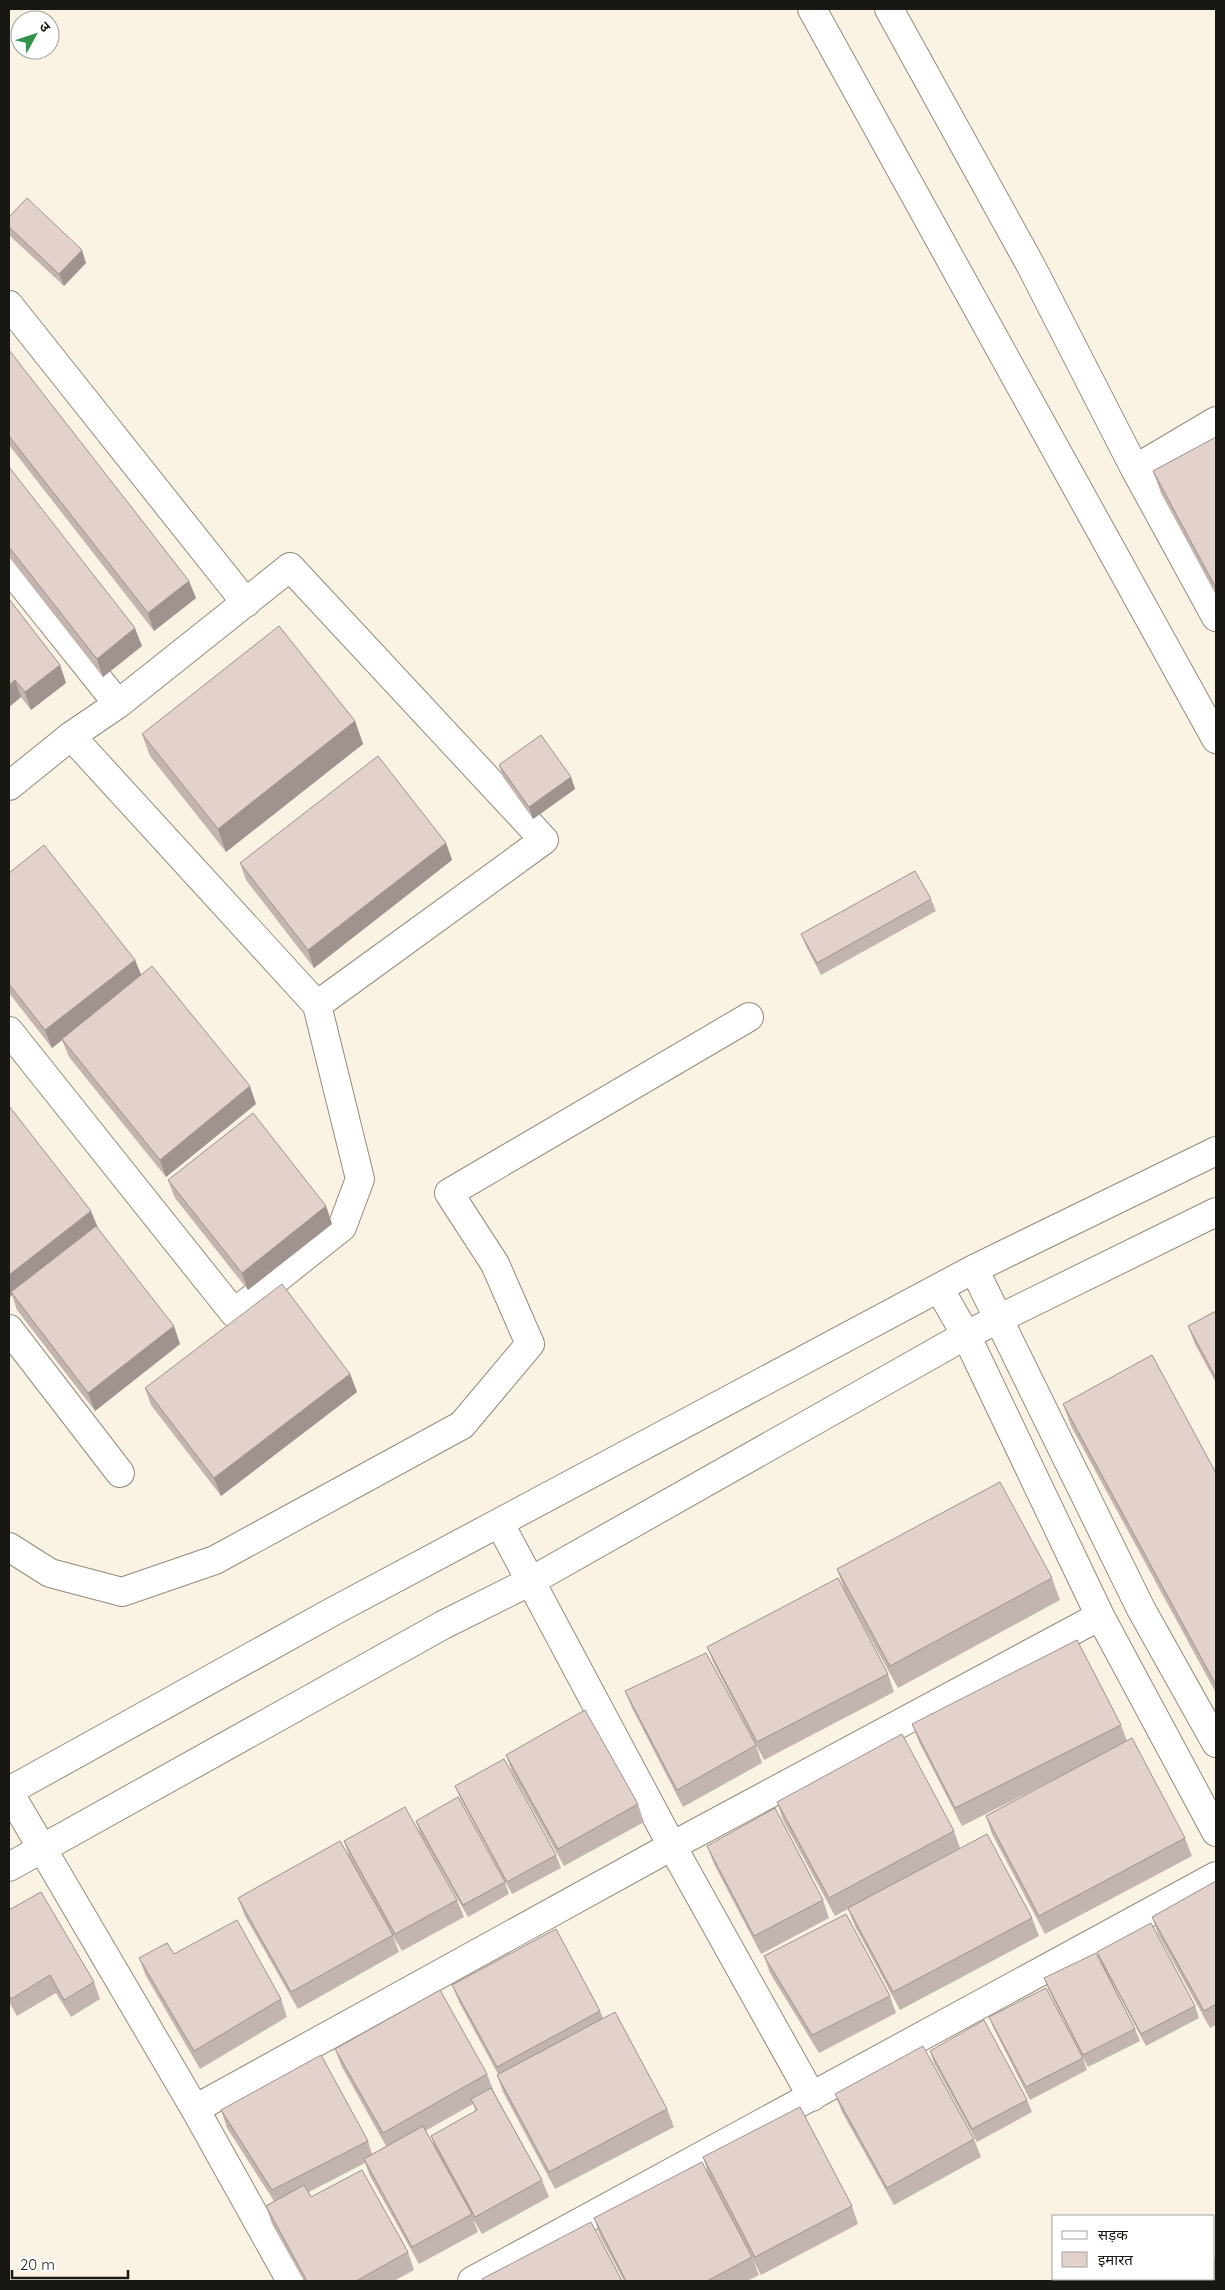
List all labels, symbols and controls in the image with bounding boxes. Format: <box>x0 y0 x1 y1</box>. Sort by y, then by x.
north arrow <box>10 10 60 60</box>
text: उ <box>35 18 55 36</box>
legend <box>1052 2215 1215 2280</box>
text: सड़क <box>1098 2225 1128 2244</box>
scale bar <box>12 2248 129 2280</box>
text: इमारत <box>1098 2250 1133 2269</box>
text: 20 m <box>20 2255 55 2274</box>

